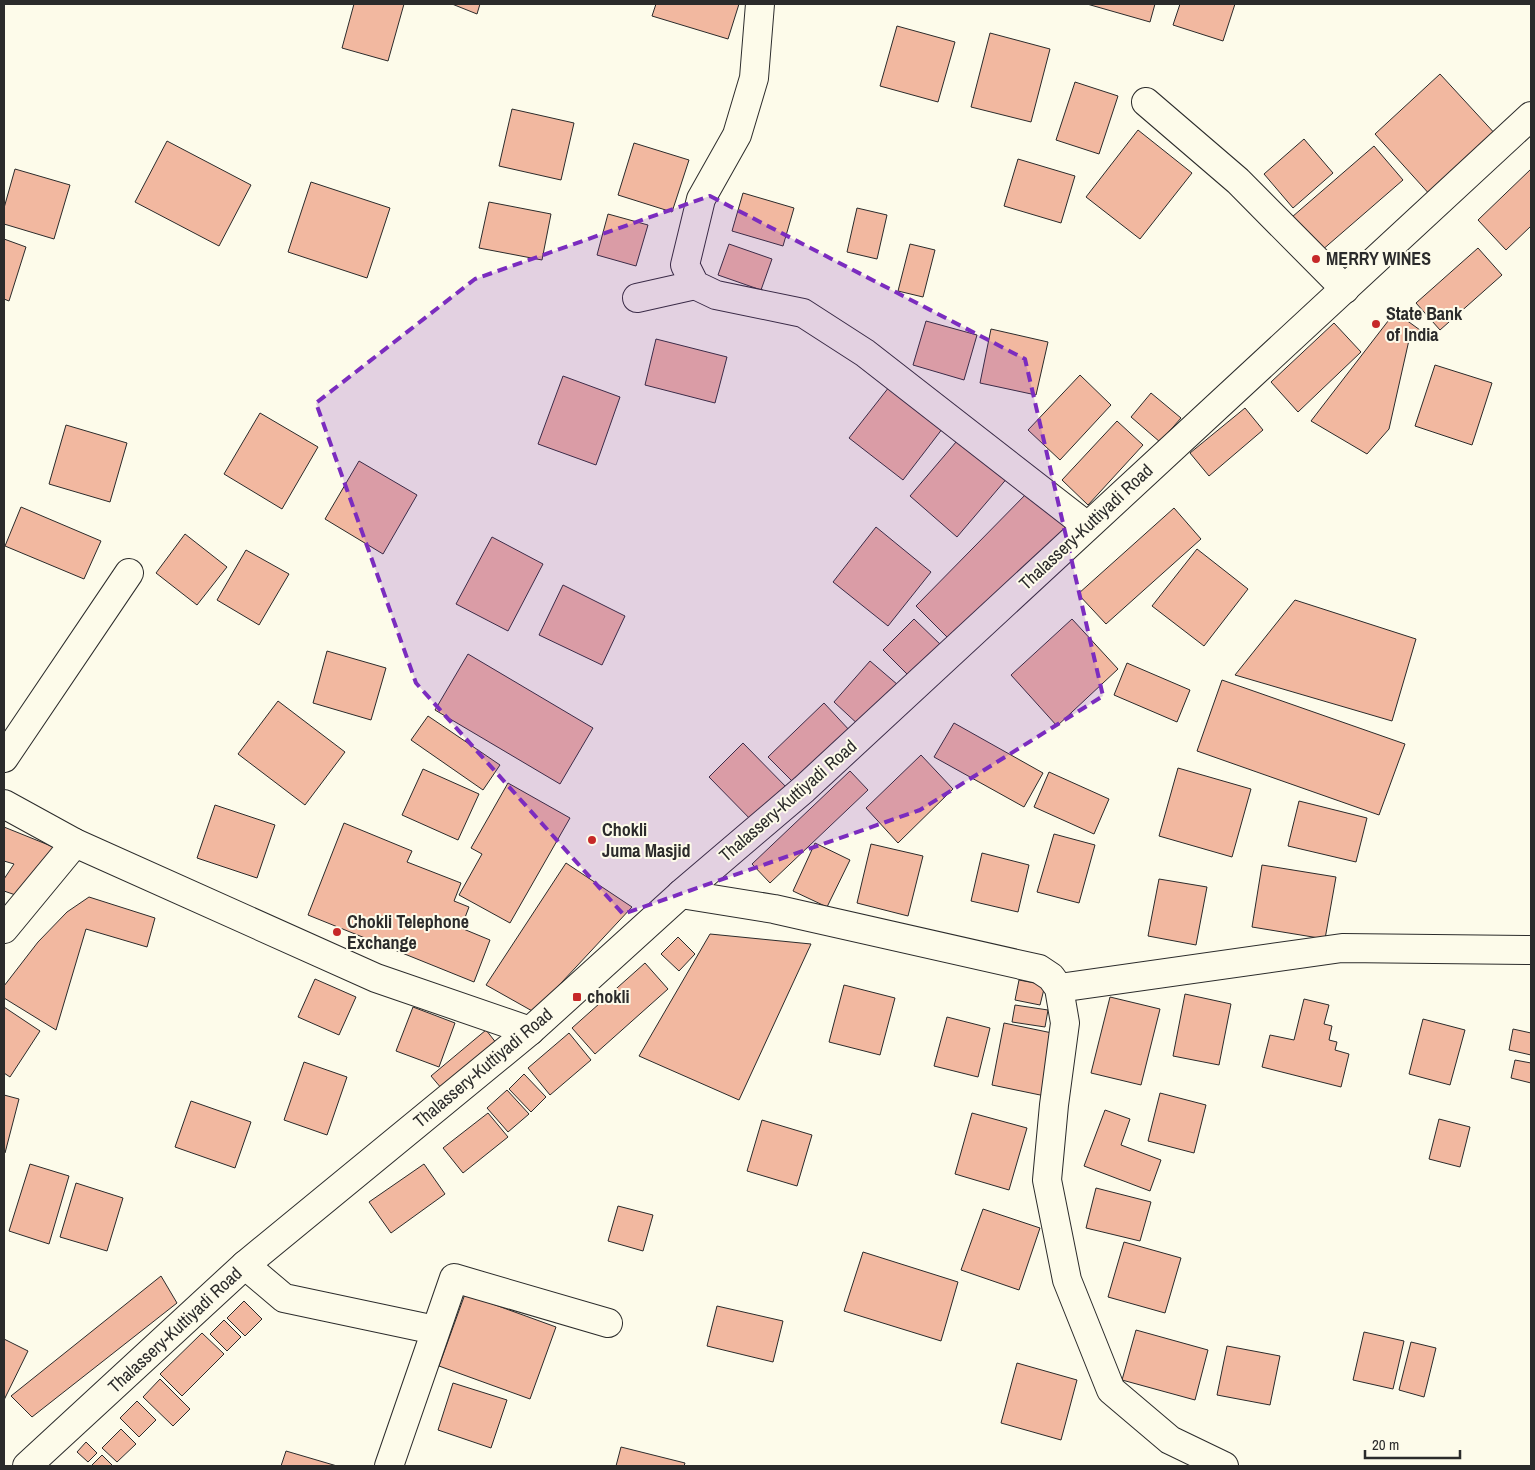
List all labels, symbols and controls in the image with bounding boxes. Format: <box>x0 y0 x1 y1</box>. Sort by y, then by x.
place label: MERRY WINES <box>1326 246 1431 271</box>
marker: MERRY WINES <box>1310 253 1322 265</box>
place label: State Bank of India <box>1386 301 1463 347</box>
marker: State Bank of India <box>1370 318 1382 330</box>
street label: Thalassery-Kuttiyadi Road <box>1013 458 1158 595</box>
street label: Thalassery-Kuttiyadi Road <box>714 734 862 867</box>
place label: Chokli Juma Masjid <box>602 817 691 863</box>
marker: Chokli Juma Masjid <box>586 834 598 846</box>
place label: Chokli Telephone Exchange <box>347 909 469 955</box>
marker: Chokli Telephone Exchange <box>331 926 343 938</box>
place label: chokli <box>587 984 630 1009</box>
marker: chokli <box>571 991 583 1003</box>
street label: Thalassery-Kuttiyadi Road <box>408 1002 558 1133</box>
street label: Thalassery-Kuttiyadi Road <box>102 1261 247 1398</box>
scale bar <box>1365 1428 1460 1460</box>
text: 20 m <box>1372 1434 1399 1455</box>

